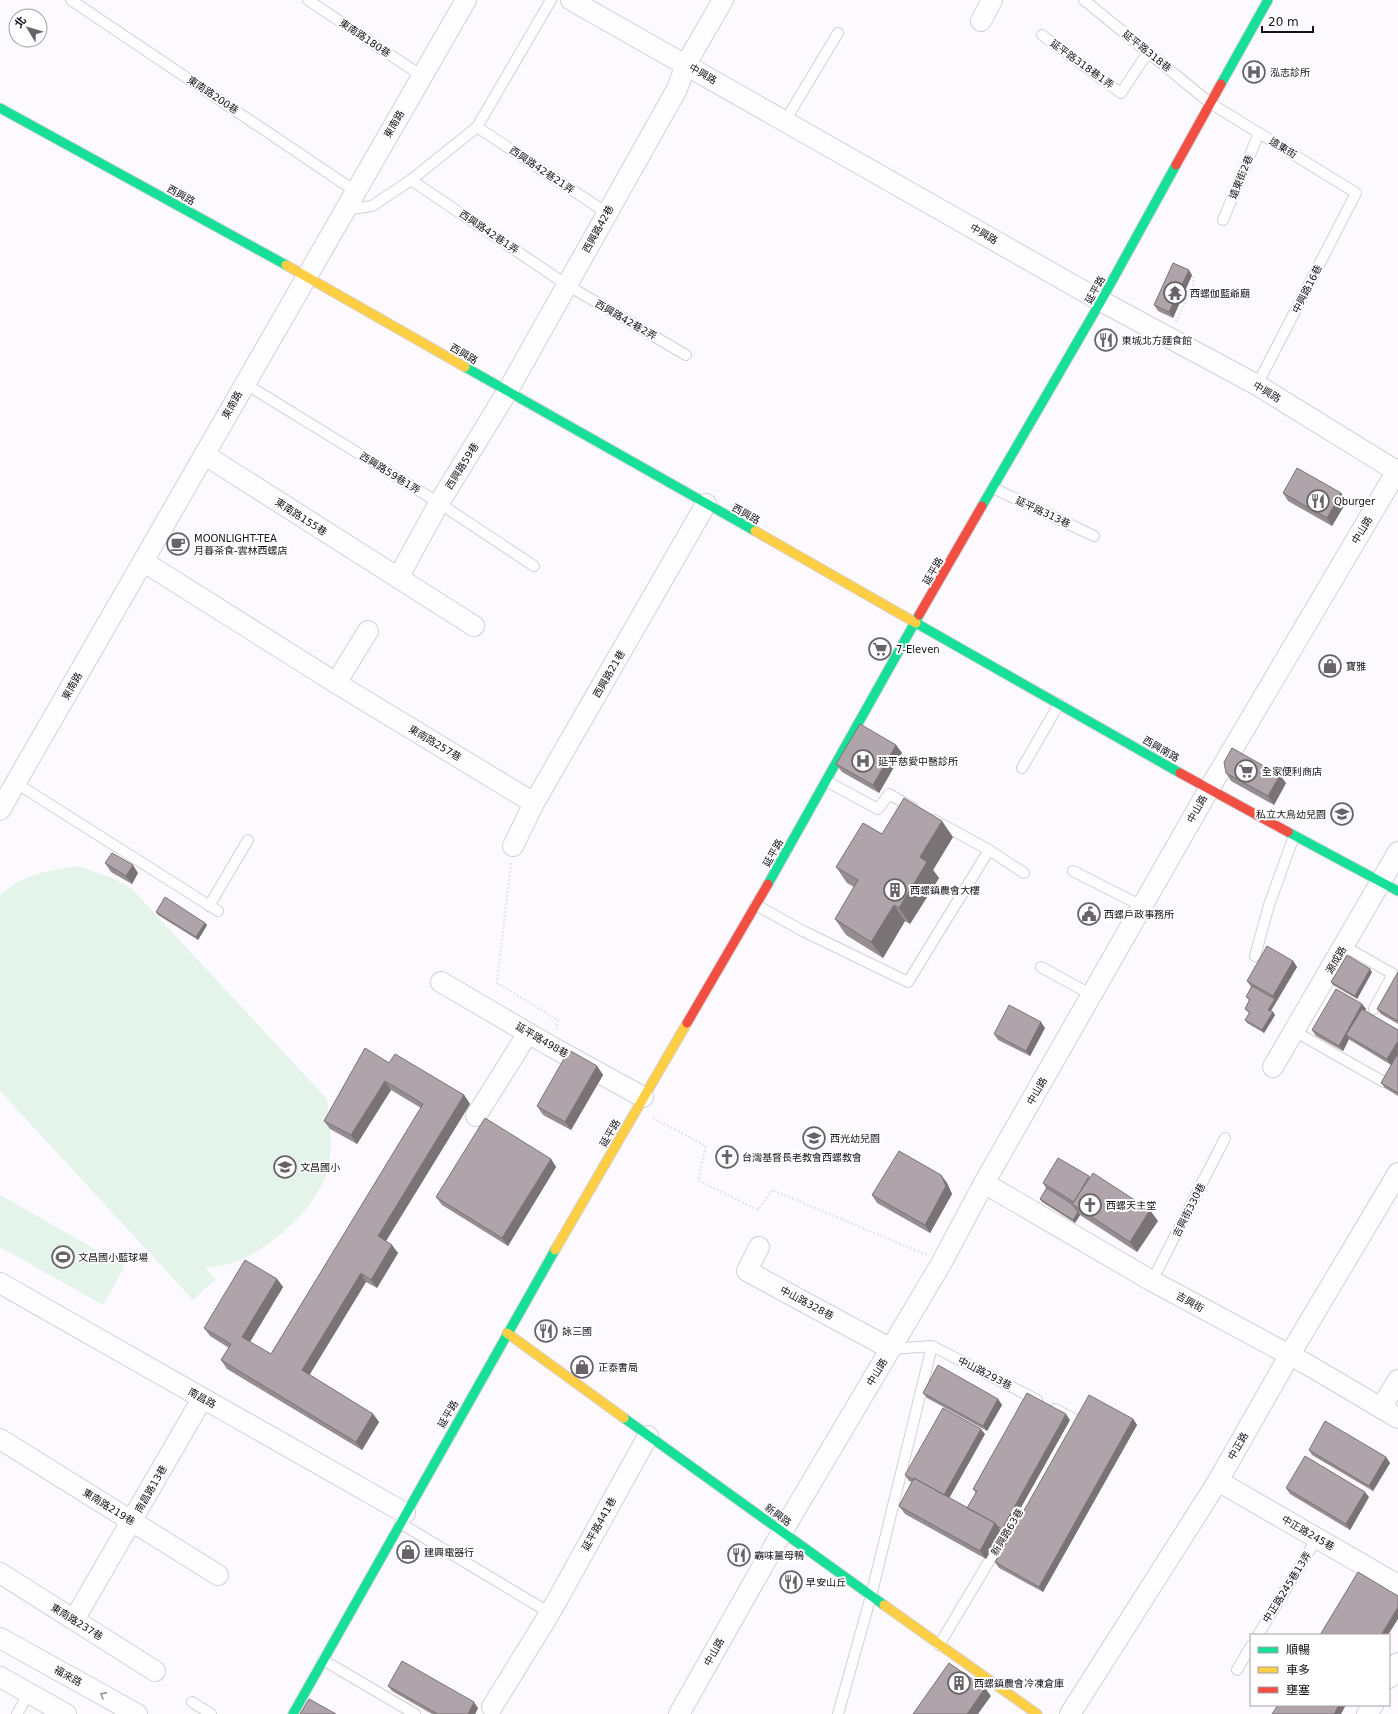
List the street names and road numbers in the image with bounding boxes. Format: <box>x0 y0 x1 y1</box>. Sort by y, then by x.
street label: 東南路180巷 <box>337 17 393 59</box>
street label: 延平路318巷 <box>1121 28 1173 74</box>
street label: 延平路318巷1弄 <box>1048 37 1116 91</box>
street label: 中興路 <box>687 62 719 86</box>
street label: 東南路200巷 <box>185 74 241 116</box>
street label: 東南路 <box>382 108 406 140</box>
street label: 遠東街 <box>1267 135 1299 161</box>
street label: 西興路42巷21弄 <box>508 144 576 196</box>
street label: 遠東街2巷 <box>1227 153 1255 201</box>
street label: 西興路 <box>165 183 197 207</box>
street label: 西興路42巷 <box>580 203 616 255</box>
street label: 西興路42巷1弄 <box>457 208 521 256</box>
street label: 中興路 <box>968 222 1000 246</box>
street label: 中興路16巷 <box>1290 263 1324 315</box>
street label: 延平路 <box>1083 274 1107 306</box>
street label: 西興路42巷2弄 <box>593 298 659 342</box>
street label: 西興路 <box>448 342 480 366</box>
street label: 中興路 <box>1251 380 1283 404</box>
street label: 東南路 <box>220 389 244 421</box>
street label: 西興路59巷 <box>443 441 481 491</box>
street label: 西興路59巷1弄 <box>358 450 422 496</box>
street label: 延平路313巷 <box>1014 495 1072 529</box>
street label: 東南路155巷 <box>273 496 329 538</box>
street label: 西興路 <box>730 502 762 526</box>
street label: 中山路 <box>1350 514 1374 546</box>
street label: 延平路 <box>921 555 945 587</box>
street label: 西興路21巷 <box>591 648 627 700</box>
street label: 東南路 <box>60 670 84 702</box>
street label: 東南路257巷 <box>407 723 463 763</box>
street label: 西興南路 <box>1141 734 1181 764</box>
street label: 中山路 <box>1185 793 1209 825</box>
street label: 延平路 <box>761 837 785 869</box>
street label: 源成路 <box>1324 944 1348 976</box>
street label: 延平路498巷 <box>514 1020 570 1060</box>
street label: 中山路 <box>1025 1075 1049 1107</box>
street label: 延平路 <box>598 1117 622 1149</box>
street label: 吉興街330巷 <box>1171 1181 1207 1239</box>
street label: 中山路328巷 <box>778 1284 836 1322</box>
street label: 吉興街 <box>1174 1290 1206 1314</box>
street label: 中山路293巷 <box>956 1355 1014 1391</box>
street label: 中山路 <box>865 1356 889 1388</box>
street label: 南昌路 <box>186 1386 218 1410</box>
street label: 延平路 <box>436 1398 460 1430</box>
street label: 中正路 <box>1226 1430 1250 1462</box>
street label: 南昌路13巷 <box>133 1463 169 1515</box>
street label: 東南路219巷 <box>81 1487 137 1527</box>
street label: 延平路441巷 <box>580 1495 618 1553</box>
street label: 新興路 <box>763 1502 793 1528</box>
street label: 新興路63巷 <box>989 1507 1025 1557</box>
street label: 中正路245巷 <box>1280 1513 1336 1553</box>
street label: 中正路245巷13弄 <box>1261 1549 1313 1625</box>
street label: 東南路237巷 <box>49 1602 105 1642</box>
street label: 中山路 <box>702 1636 726 1668</box>
street label: 福來路 <box>52 1664 84 1688</box>

